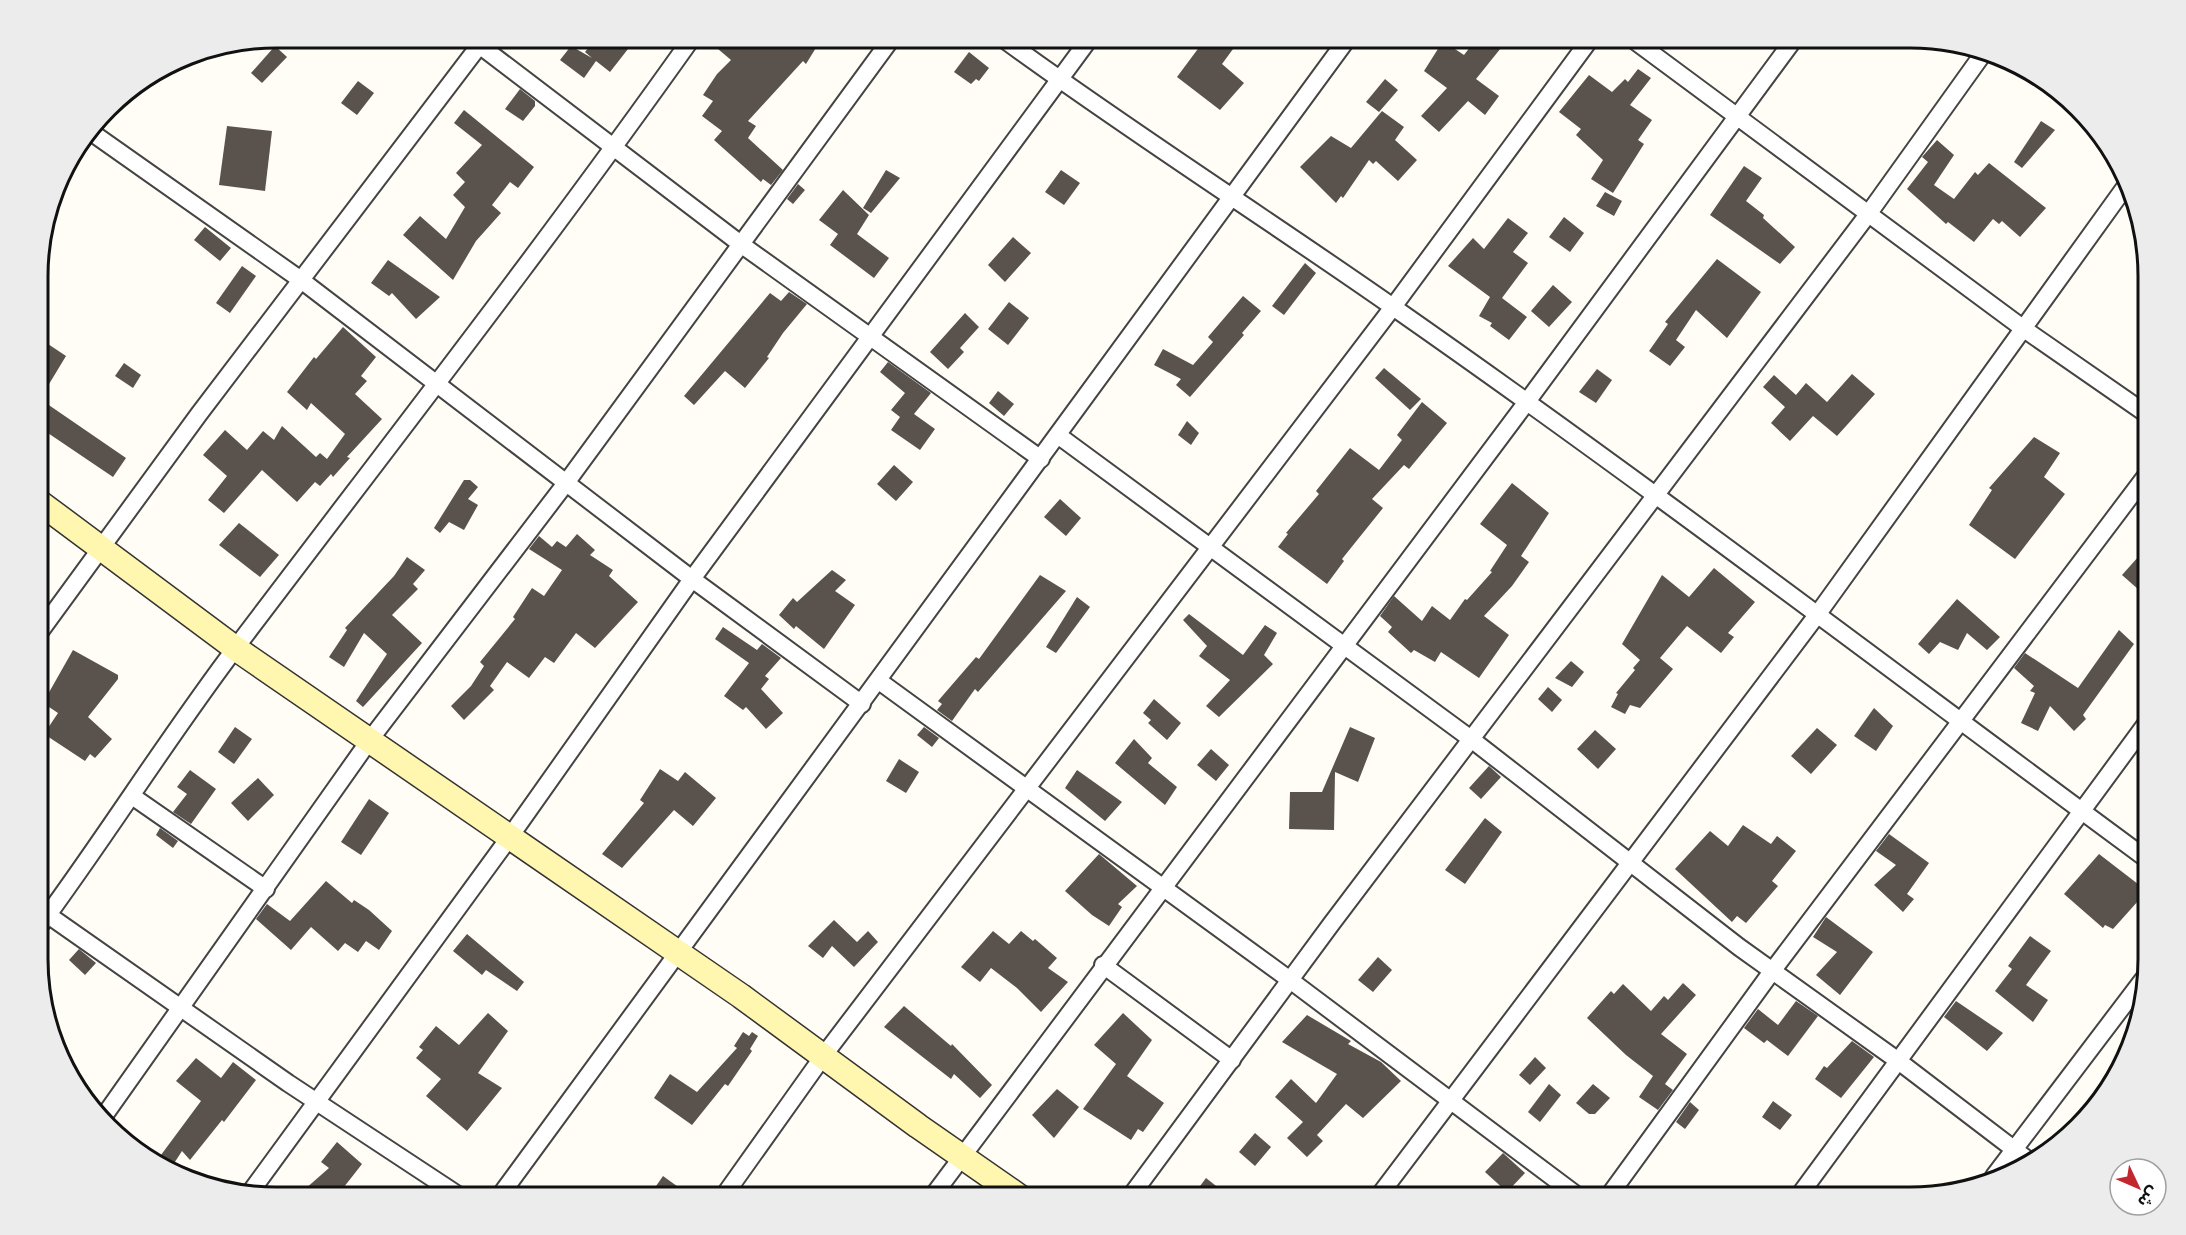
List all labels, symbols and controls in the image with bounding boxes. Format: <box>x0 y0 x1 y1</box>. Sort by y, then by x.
north arrow <box>2108 1157 2168 1217</box>
text: ش <box>2134 1183 2164 1212</box>

